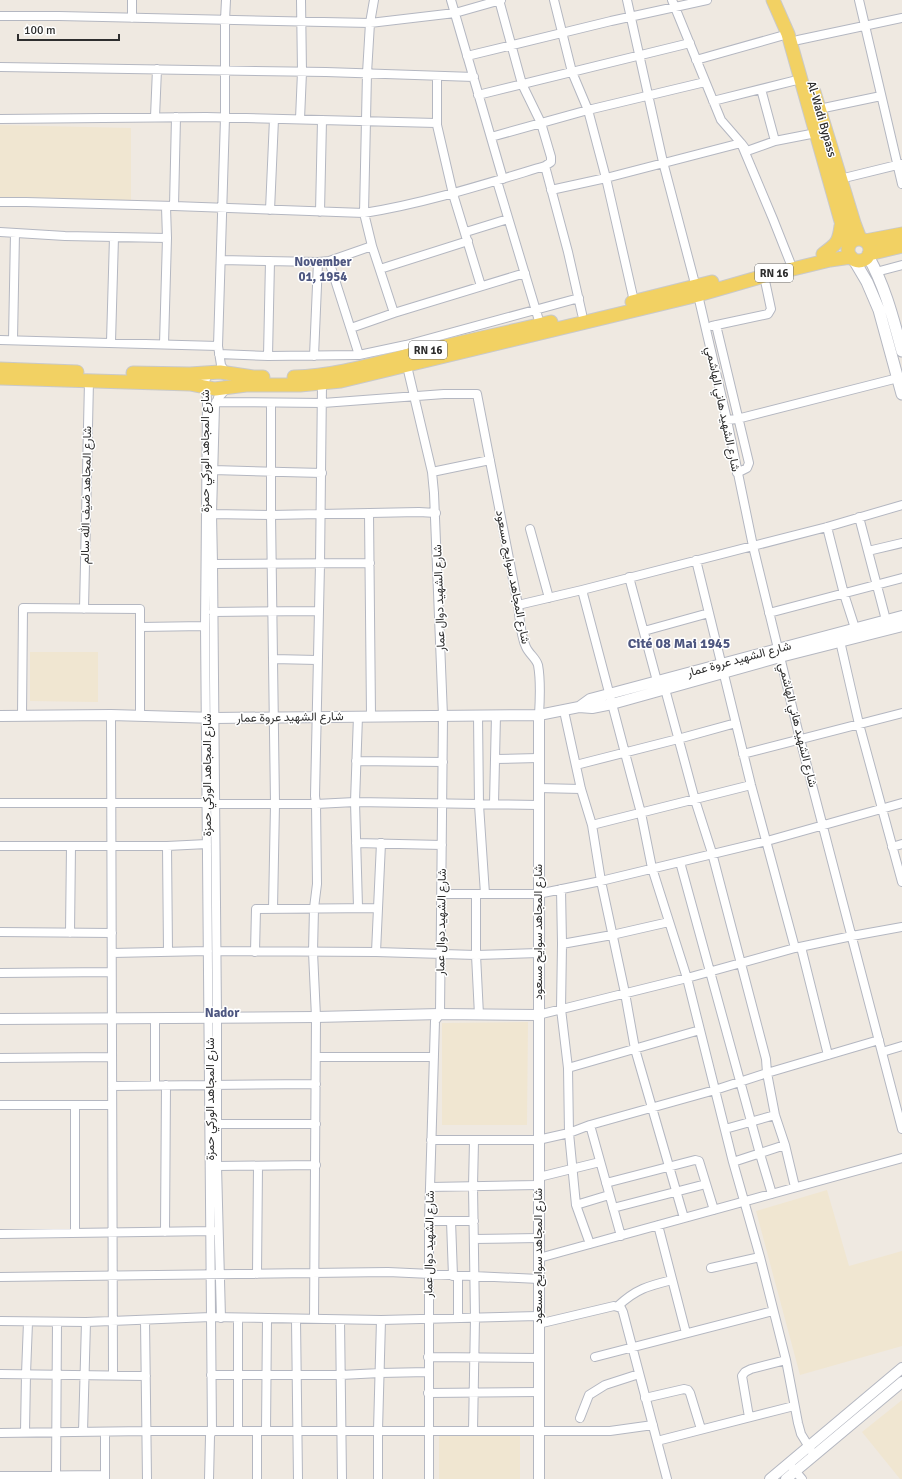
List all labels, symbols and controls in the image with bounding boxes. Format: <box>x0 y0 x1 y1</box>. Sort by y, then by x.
scale bar <box>18 16 119 42</box>
text: 100 m <box>24 23 56 38</box>
street label: Al-Wadi Bypass <box>803 79 840 159</box>
district label: November 01, 1954 <box>294 254 353 285</box>
road number: RN 16 <box>755 264 793 282</box>
road number: RN 16 <box>409 341 447 359</box>
street label: شارع الشهيد هاني الهاشمي <box>700 345 743 473</box>
street label: شارع المجاهد الوركي حمزة <box>198 389 215 513</box>
street label: شارع المجاهد ضيف الله سالم <box>78 426 96 564</box>
street label: شارع المجاهد سوايح مسعود <box>491 509 533 645</box>
street label: شارع الشهيد دوال عمار <box>430 544 450 653</box>
district label: Cité 08 Mai 1945 <box>628 635 730 652</box>
street label: شارع الشهيد عروة عمار <box>684 638 793 682</box>
street label: شارع الشهيد هاني الهاشمي <box>773 661 820 789</box>
street label: شارع الشهيد عروة عمار <box>235 709 344 727</box>
street label: شارع المجاهد الوركي حمزة <box>200 713 217 837</box>
street label: شارع المجاهد سوايح مسعود <box>531 864 547 1000</box>
street label: شارع الشهيد دوال عمار <box>433 868 451 977</box>
district label: Nador <box>205 1005 240 1021</box>
street label: شارع المجاهد الوركي حمزة <box>203 1037 220 1161</box>
street label: شارع المجاهد سوايح مسعود <box>531 1188 547 1324</box>
street label: شارع الشهيد دوال عمار <box>421 1190 439 1299</box>

